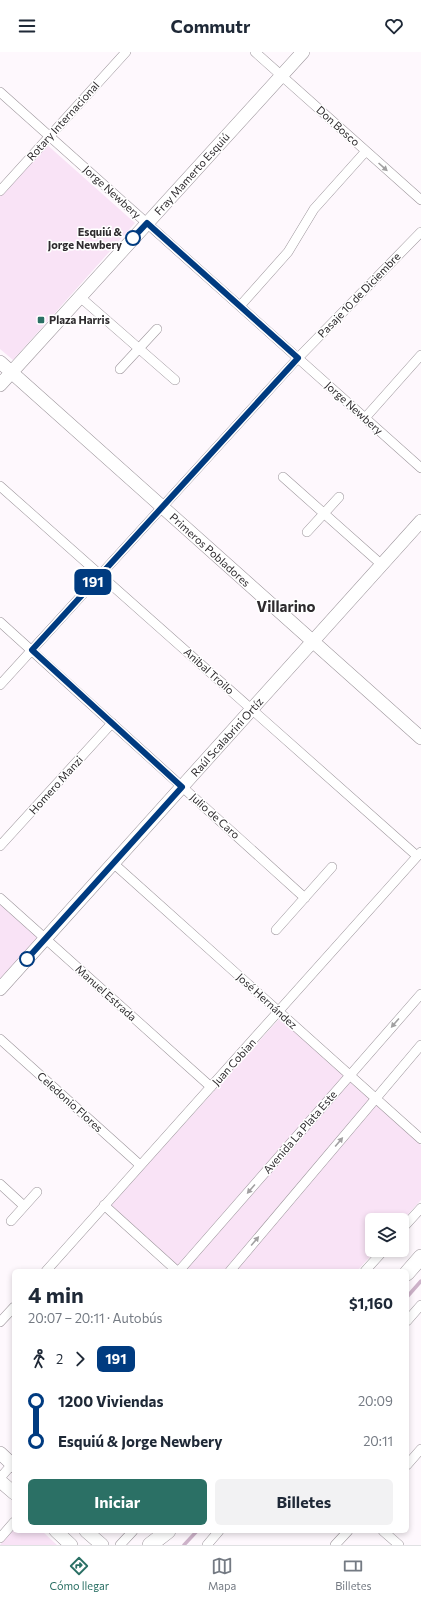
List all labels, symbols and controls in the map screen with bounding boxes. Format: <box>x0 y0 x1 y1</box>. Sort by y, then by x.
icon: menu <box>16 15 38 37</box>
text: Commutr <box>171 15 250 37</box>
icon: heart <box>383 15 405 37</box>
street label: Rotary Internacional <box>24 79 101 163</box>
street label: Don Bosco <box>314 103 363 149</box>
street label: Fray Mamerto Esquiú <box>151 130 232 217</box>
street label: Jorge Newbery <box>80 162 144 222</box>
one-way arrow <box>379 162 388 171</box>
place label: Esquiú & Jorge Newbery <box>48 225 123 252</box>
marker: Esquiú & Jorge Newbery <box>125 230 141 246</box>
street label: Pasaje 10 de Diciembre <box>315 249 403 340</box>
place label: Plaza Harris <box>49 313 110 326</box>
marker: Plaza Harris <box>36 315 46 325</box>
street label: Jorge Newbery <box>322 378 386 438</box>
street label: Primeros Pobladores <box>167 510 253 589</box>
line badge: 191 <box>70 569 116 595</box>
text: 191 <box>82 573 104 590</box>
district label: Villarino <box>257 597 315 615</box>
street label: Anibal Troilo <box>182 645 237 697</box>
street label: Raúl Scalabrini Ortíz <box>188 694 266 779</box>
street label: Homero Manzi <box>26 753 85 816</box>
street label: Julio de Caro <box>187 790 243 842</box>
unlabelled marker <box>19 951 35 967</box>
street label: Manuel Estrada <box>73 962 139 1023</box>
street label: José Hernández <box>234 970 301 1032</box>
one-way arrow <box>391 1018 400 1028</box>
street label: Juan Cobian <box>209 1035 259 1089</box>
street label: Celedonio Flores <box>35 1069 106 1134</box>
street label: Avenida La Plata Este <box>260 1087 339 1176</box>
one-way arrow <box>334 1136 343 1147</box>
one-way arrow <box>246 1184 255 1194</box>
map controls <box>365 1213 409 1257</box>
button: layers <box>365 1213 409 1257</box>
one-way arrow <box>251 1236 260 1247</box>
text: 4 min <box>28 1281 84 1308</box>
text: $1,160 <box>349 1294 393 1312</box>
text: 20:07 – 20:11 · Autobús <box>28 1310 163 1326</box>
icon: walk <box>28 1348 50 1370</box>
icon: forward <box>69 1348 91 1370</box>
text: 191 <box>105 1350 127 1367</box>
text: 2 <box>56 1351 63 1367</box>
text: 1200 Viviendas <box>58 1392 163 1410</box>
text: 20:09 <box>358 1393 393 1409</box>
text: Esquiú & Jorge Newbery <box>58 1432 223 1450</box>
text: 20:11 <box>363 1433 393 1449</box>
button: Iniciar <box>28 1479 207 1525</box>
button: Billetes <box>215 1479 393 1525</box>
tab: Cómo llegar <box>49 1555 109 1592</box>
tab: Mapa <box>208 1555 236 1592</box>
tab: Billetes <box>335 1555 372 1592</box>

